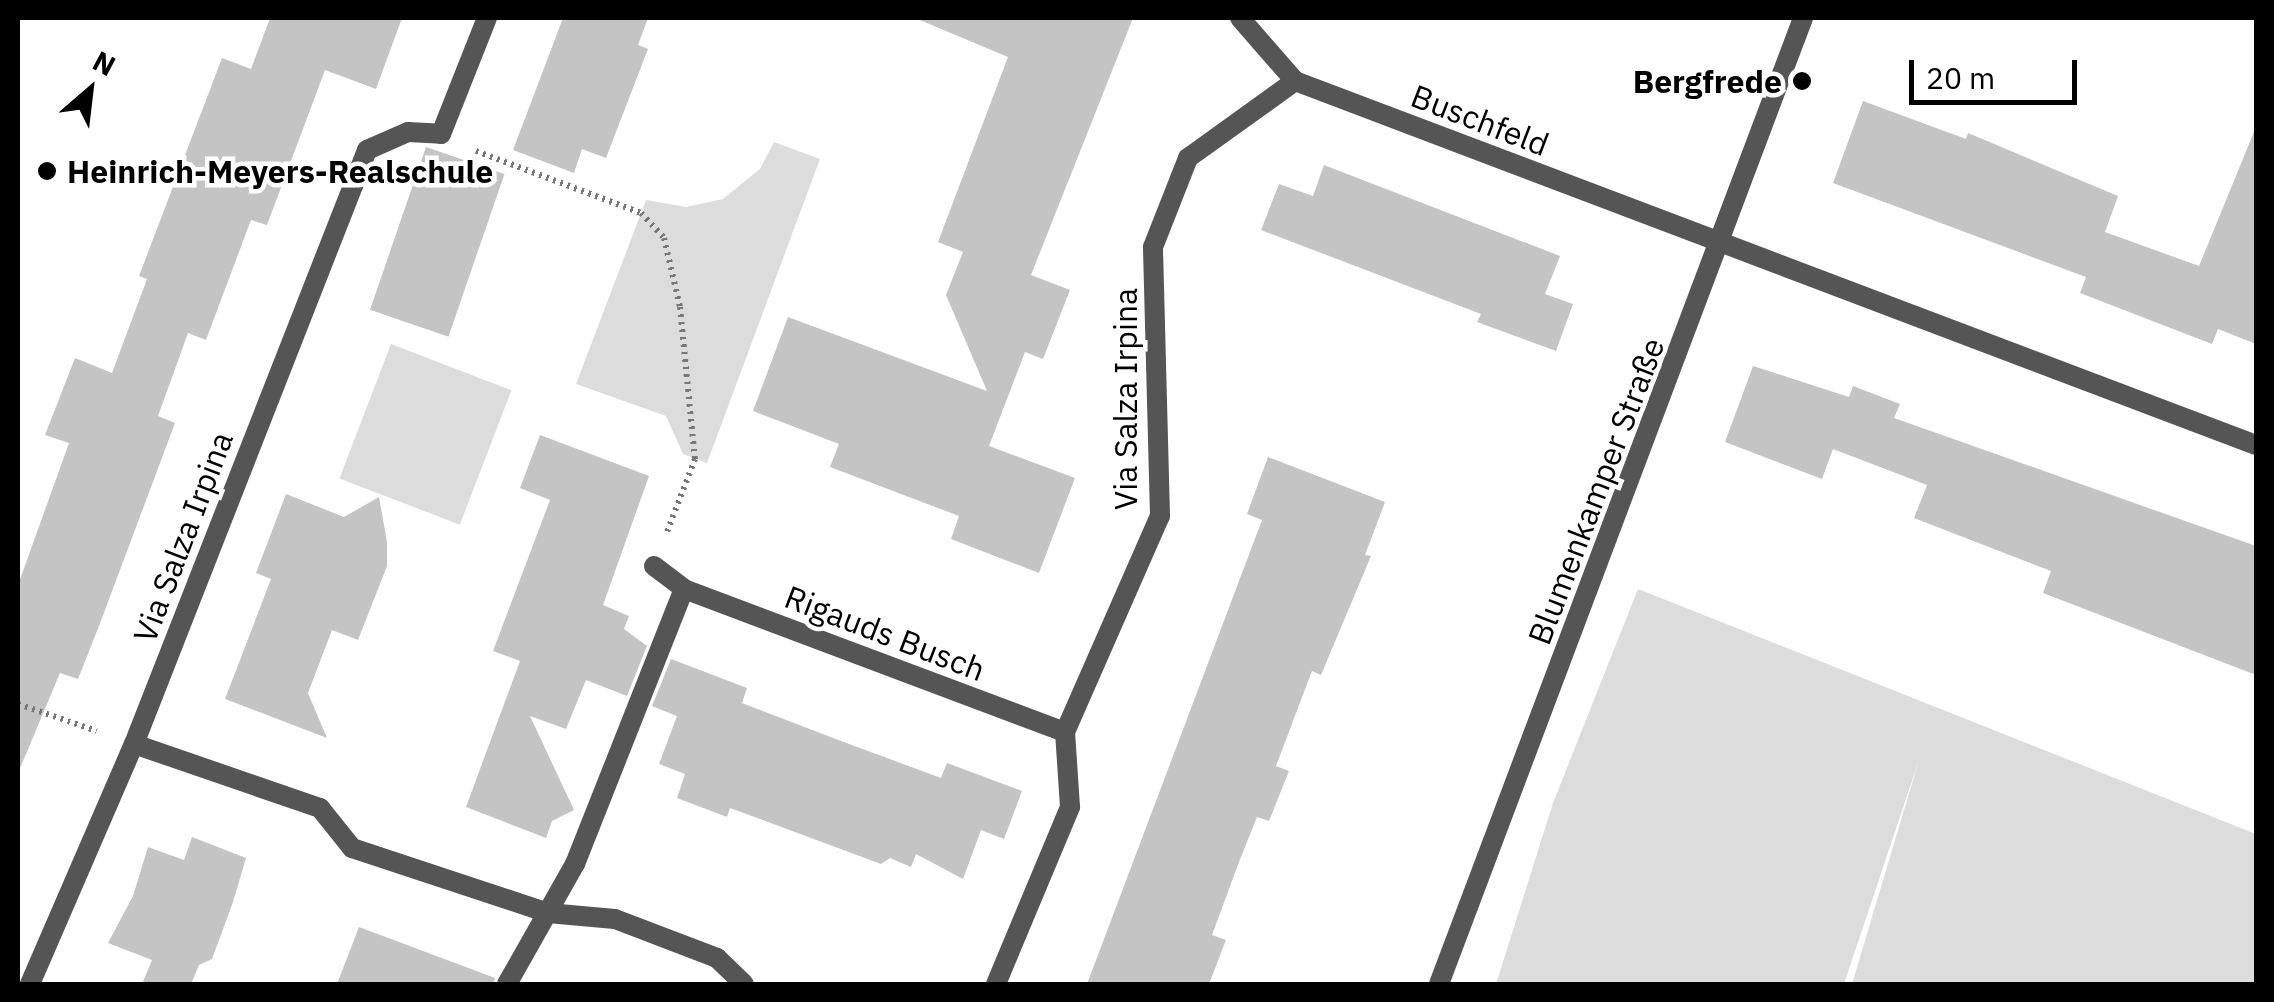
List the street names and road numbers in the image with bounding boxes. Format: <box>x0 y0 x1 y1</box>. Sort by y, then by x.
street label: Buschfeld <box>1406 76 1554 164</box>
street label: Via Salza Irpina <box>1106 288 1144 510</box>
street label: Blumenkamper Straße <box>1520 332 1672 650</box>
street label: Via Salza Irpina <box>125 426 241 648</box>
street label: Rigauds Busch <box>780 577 990 689</box>

